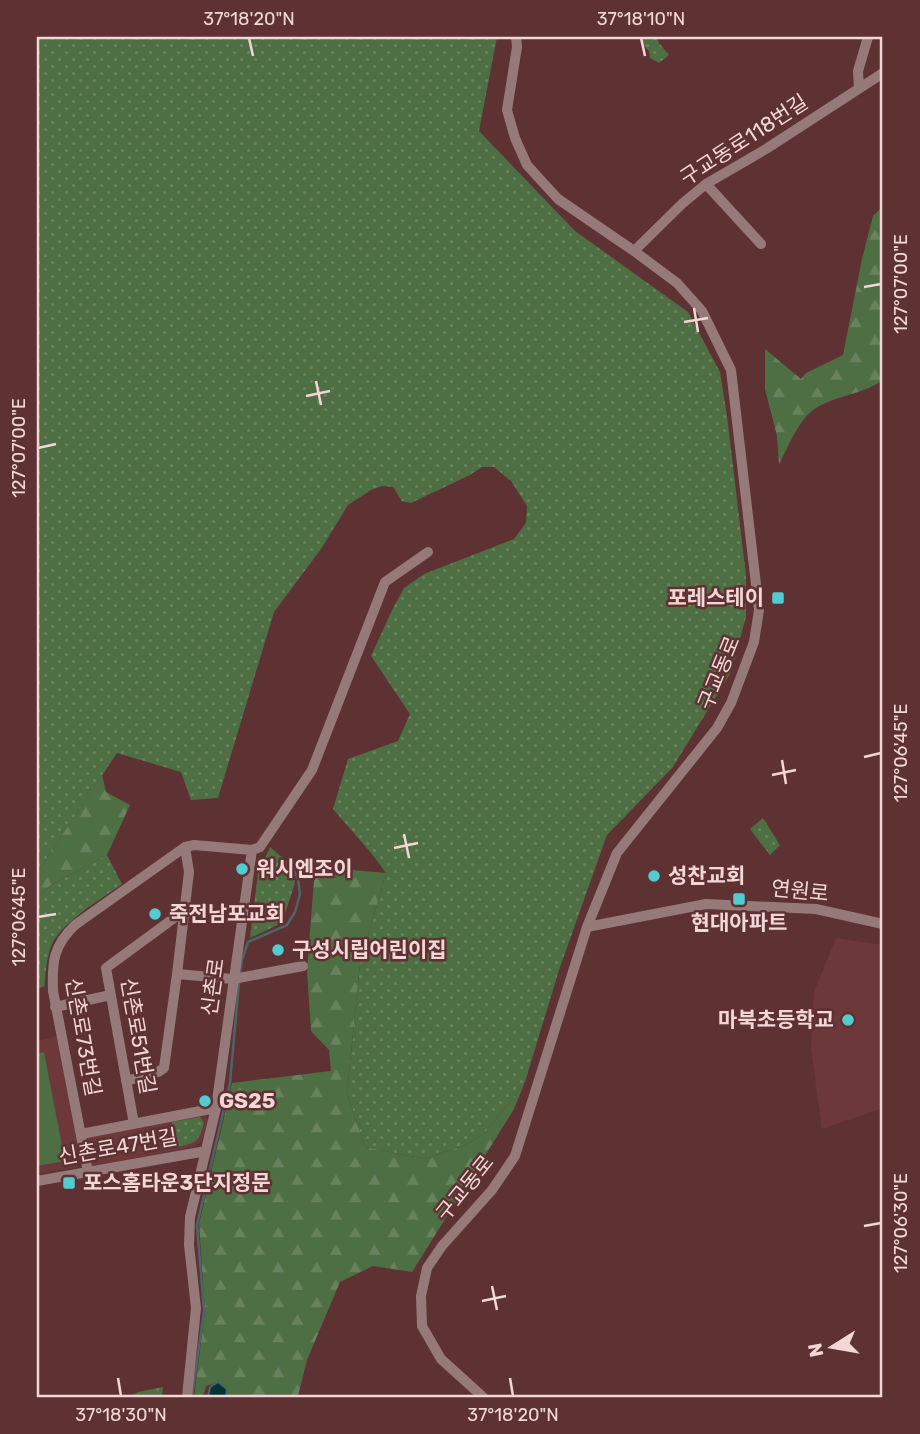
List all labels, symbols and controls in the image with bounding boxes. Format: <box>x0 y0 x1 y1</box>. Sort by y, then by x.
text: 37°18'20"N <box>203 8 295 30</box>
text: 37°18'10"N <box>597 8 685 30</box>
street label: 구교동로118번길 <box>675 89 812 190</box>
text: 127°07'00"E <box>890 234 912 334</box>
text: 127°07'00"E <box>8 398 30 498</box>
place label: 포레스테이 <box>667 585 764 610</box>
marker: 포레스테이 <box>770 590 786 606</box>
street label: 구교동로 <box>692 632 745 713</box>
text: 127°06'45"E <box>890 704 912 802</box>
place label: 워시엔조이 <box>256 856 353 881</box>
marker: 워시엔조이 <box>234 861 250 877</box>
place label: 성찬교회 <box>668 863 745 888</box>
text: 127°06'45"E <box>8 868 30 966</box>
marker: 성찬교회 <box>646 868 662 884</box>
street label: 연원로 <box>770 875 830 906</box>
marker: 현대아파트 <box>731 891 747 907</box>
place label: 죽전남포교회 <box>169 901 285 926</box>
marker: 죽전남포교회 <box>147 906 163 922</box>
place label: 현대아파트 <box>691 910 787 935</box>
place label: 구성시립어린이집 <box>292 937 447 962</box>
marker: 구성시립어린이집 <box>270 942 286 958</box>
street label: 신촌로 <box>196 956 229 1017</box>
street label: 신촌로73번길 <box>61 976 106 1098</box>
street label: 신촌로51번길 <box>116 976 161 1096</box>
place label: 마북초등학교 <box>718 1007 834 1032</box>
marker: 마북초등학교 <box>840 1012 856 1028</box>
place label: GS25 <box>219 1088 275 1113</box>
marker: GS25 <box>197 1093 213 1109</box>
street label: 신촌로47번길 <box>57 1124 179 1169</box>
street label: 구교동로 <box>431 1150 499 1226</box>
place label: 포스홈타운3단지정문 <box>83 1170 271 1195</box>
text: 127°06'30"E <box>890 1173 912 1273</box>
marker: 포스홈타운3단지정문 <box>61 1175 77 1191</box>
north arrow <box>797 1312 867 1382</box>
text: N <box>803 1341 828 1359</box>
text: 37°18'30"N <box>75 1404 167 1426</box>
text: 37°18'20"N <box>467 1404 559 1426</box>

